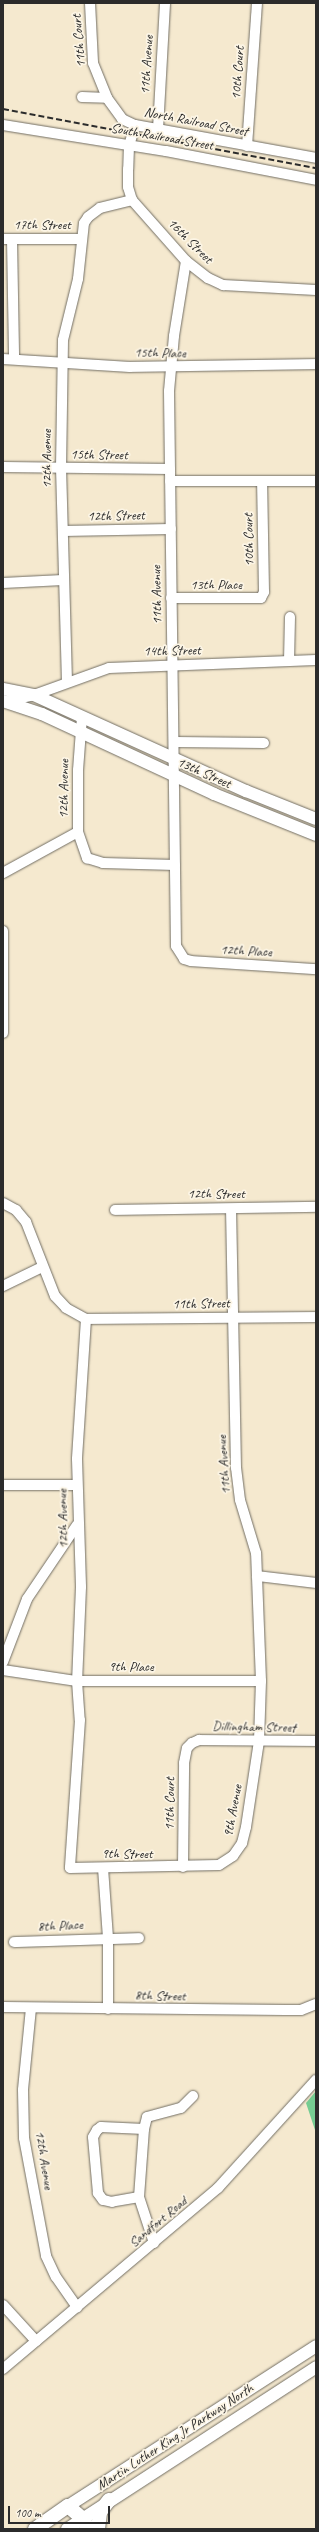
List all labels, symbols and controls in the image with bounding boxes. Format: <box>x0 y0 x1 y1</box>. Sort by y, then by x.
street label: 11th Court <box>68 14 90 68</box>
street label: 11th Avenue <box>137 35 157 95</box>
street label: 10th Court <box>228 46 248 100</box>
street label: North Railroad Street <box>142 104 250 140</box>
street label: South Railroad Street <box>109 120 215 154</box>
street label: 16th Street <box>164 215 216 267</box>
street label: 17th Street <box>13 217 71 233</box>
street label: 15th Place <box>134 344 186 362</box>
street label: 12th Avenue <box>39 429 55 489</box>
street label: 15th Street <box>70 446 128 464</box>
street label: 12th Street <box>87 507 145 525</box>
street label: 10th Court <box>240 513 258 567</box>
street label: 11th Avenue <box>148 565 166 625</box>
street label: 13th Place <box>190 577 242 593</box>
street label: 14th Street <box>143 642 201 660</box>
street label: 13th Street <box>174 754 234 792</box>
street label: 12th Avenue <box>55 759 73 819</box>
street label: 12th Place <box>220 941 272 961</box>
street label: 12th Street <box>187 1186 245 1202</box>
street label: 11th Street <box>172 1295 230 1313</box>
street label: 11th Avenue <box>214 1435 234 1495</box>
street label: 12th Avenue <box>54 1489 72 1549</box>
street label: 9th Place <box>108 1659 154 1675</box>
street label: Dillingham Street <box>212 1718 296 1736</box>
street label: 11th Court <box>161 1777 179 1831</box>
street label: 9th Avenue <box>220 1783 246 1839</box>
street label: 9th Street <box>101 1846 153 1862</box>
street label: 8th Place <box>37 1916 83 1936</box>
street label: 8th Street <box>134 1987 186 2005</box>
street label: 12th Avenue <box>31 2129 57 2191</box>
street label: Sandfort Road <box>126 2193 190 2251</box>
street label: Martin Luther King Jr Parkway North <box>94 2380 256 2494</box>
scale bar <box>10 2498 112 2524</box>
text: 100 m <box>15 2505 41 2521</box>

